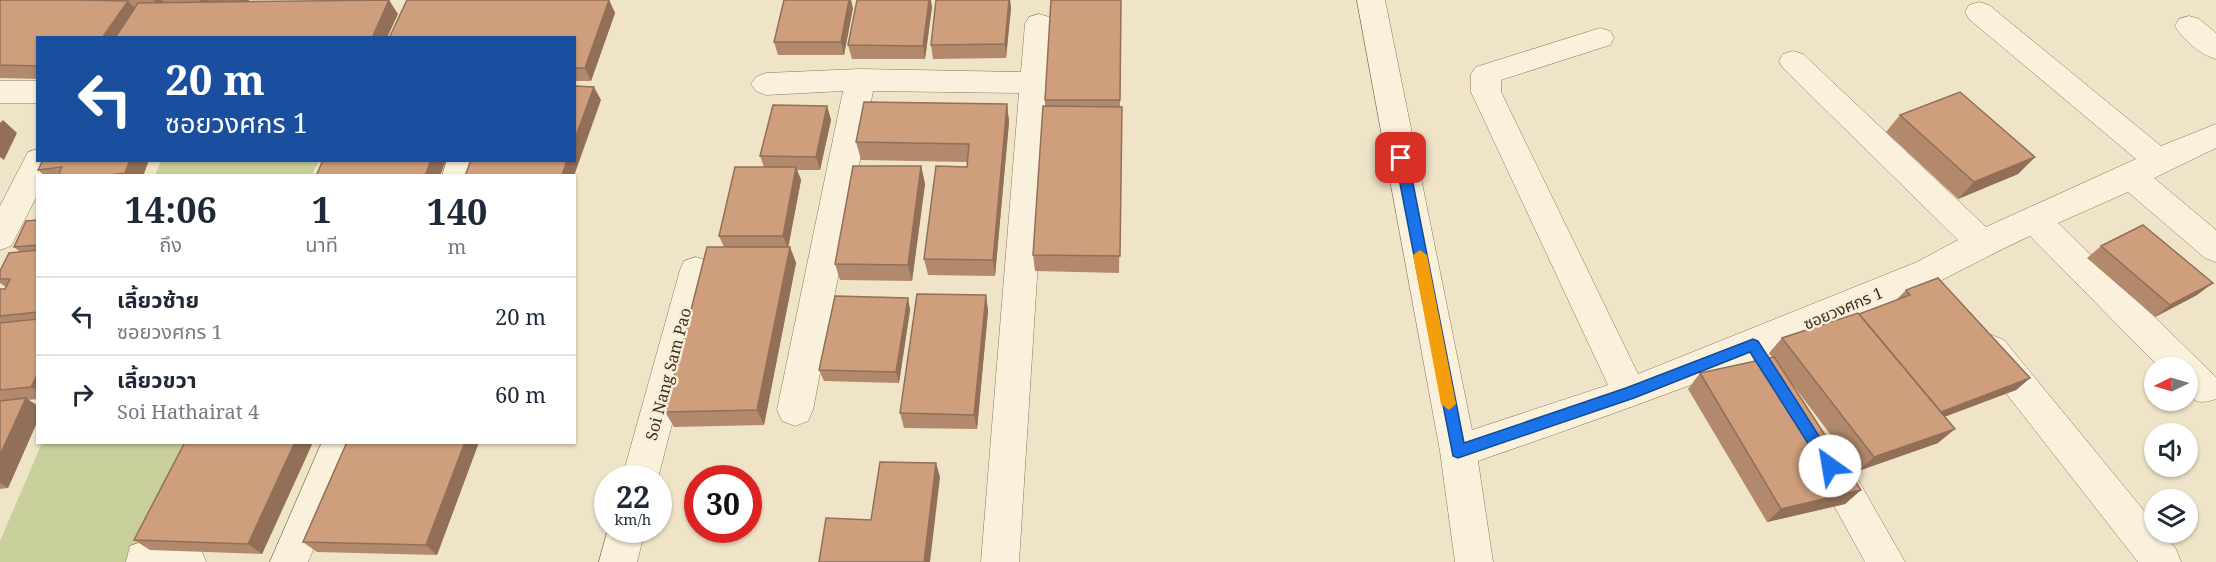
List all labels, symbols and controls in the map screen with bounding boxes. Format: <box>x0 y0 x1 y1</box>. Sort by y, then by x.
text: 20 m <box>165 50 265 107</box>
icon: left <box>66 60 144 138</box>
text: ซอยวงศกร 1 <box>165 104 308 141</box>
pin <box>1375 132 1426 183</box>
icon: arrive <box>1384 141 1417 174</box>
text: 14:06 <box>125 185 217 234</box>
text: 1 <box>311 185 332 234</box>
text: 140 <box>426 187 487 236</box>
text: ถึง <box>159 231 182 258</box>
text: นาที <box>305 231 338 258</box>
text: m <box>447 233 466 260</box>
street label: ซอยวงศกร 1 <box>1800 281 1886 335</box>
text: เลี้ยวซ้าย <box>117 284 199 314</box>
icon: left <box>66 300 99 333</box>
text: 20 m <box>495 301 546 331</box>
street label: Soi Nang Sam Pao <box>640 305 696 443</box>
text: ซอยวงศกร 1 <box>117 318 223 345</box>
north arrow <box>2144 357 2198 411</box>
map controls <box>2144 357 2198 543</box>
text: เลี้ยวขวา <box>117 364 197 394</box>
icon: right <box>66 378 99 411</box>
text: 60 m <box>495 379 546 409</box>
text: Soi Hathairat 4 <box>117 398 259 425</box>
button: sound <box>2144 423 2198 477</box>
position arrow <box>1798 434 1862 498</box>
speed limit sign: 30 <box>684 465 762 543</box>
text: 22 <box>616 476 650 517</box>
button: layers <box>2144 489 2198 543</box>
text: km/h <box>615 509 651 529</box>

